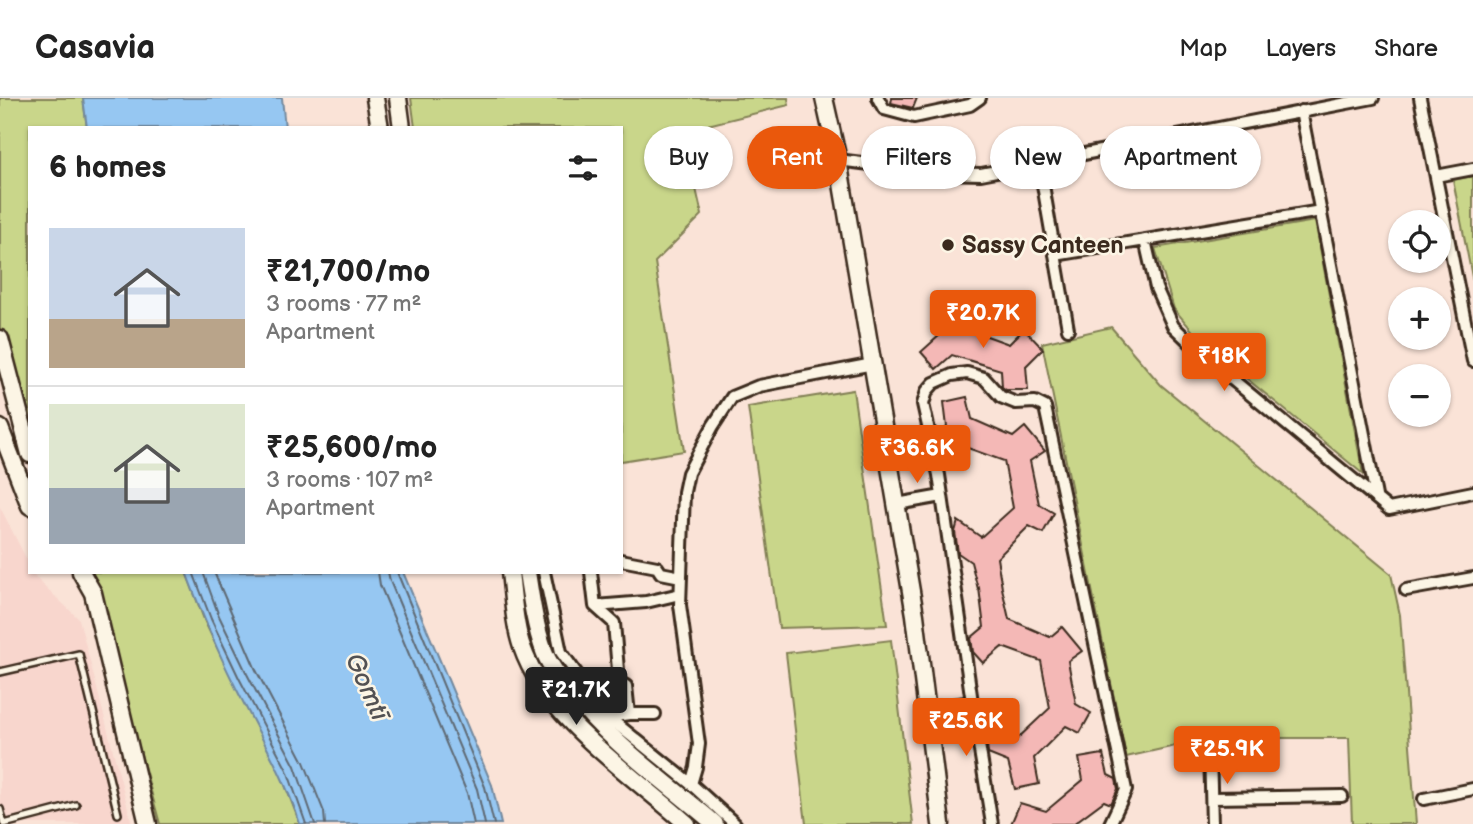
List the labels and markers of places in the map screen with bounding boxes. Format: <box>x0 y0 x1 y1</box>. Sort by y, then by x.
place label: Sassy Canteen <box>962 231 1124 260</box>
marker: Sassy Canteen <box>940 237 956 253</box>
pin: ₹20.7K <box>926 290 1040 350</box>
pin: ₹18K <box>1183 334 1265 393</box>
pin: ₹36.6K <box>860 426 974 485</box>
pin: ₹21.7K <box>519 668 633 727</box>
pin: ₹25.6K <box>909 698 1023 758</box>
pin: ₹25.9K <box>1170 726 1284 786</box>

